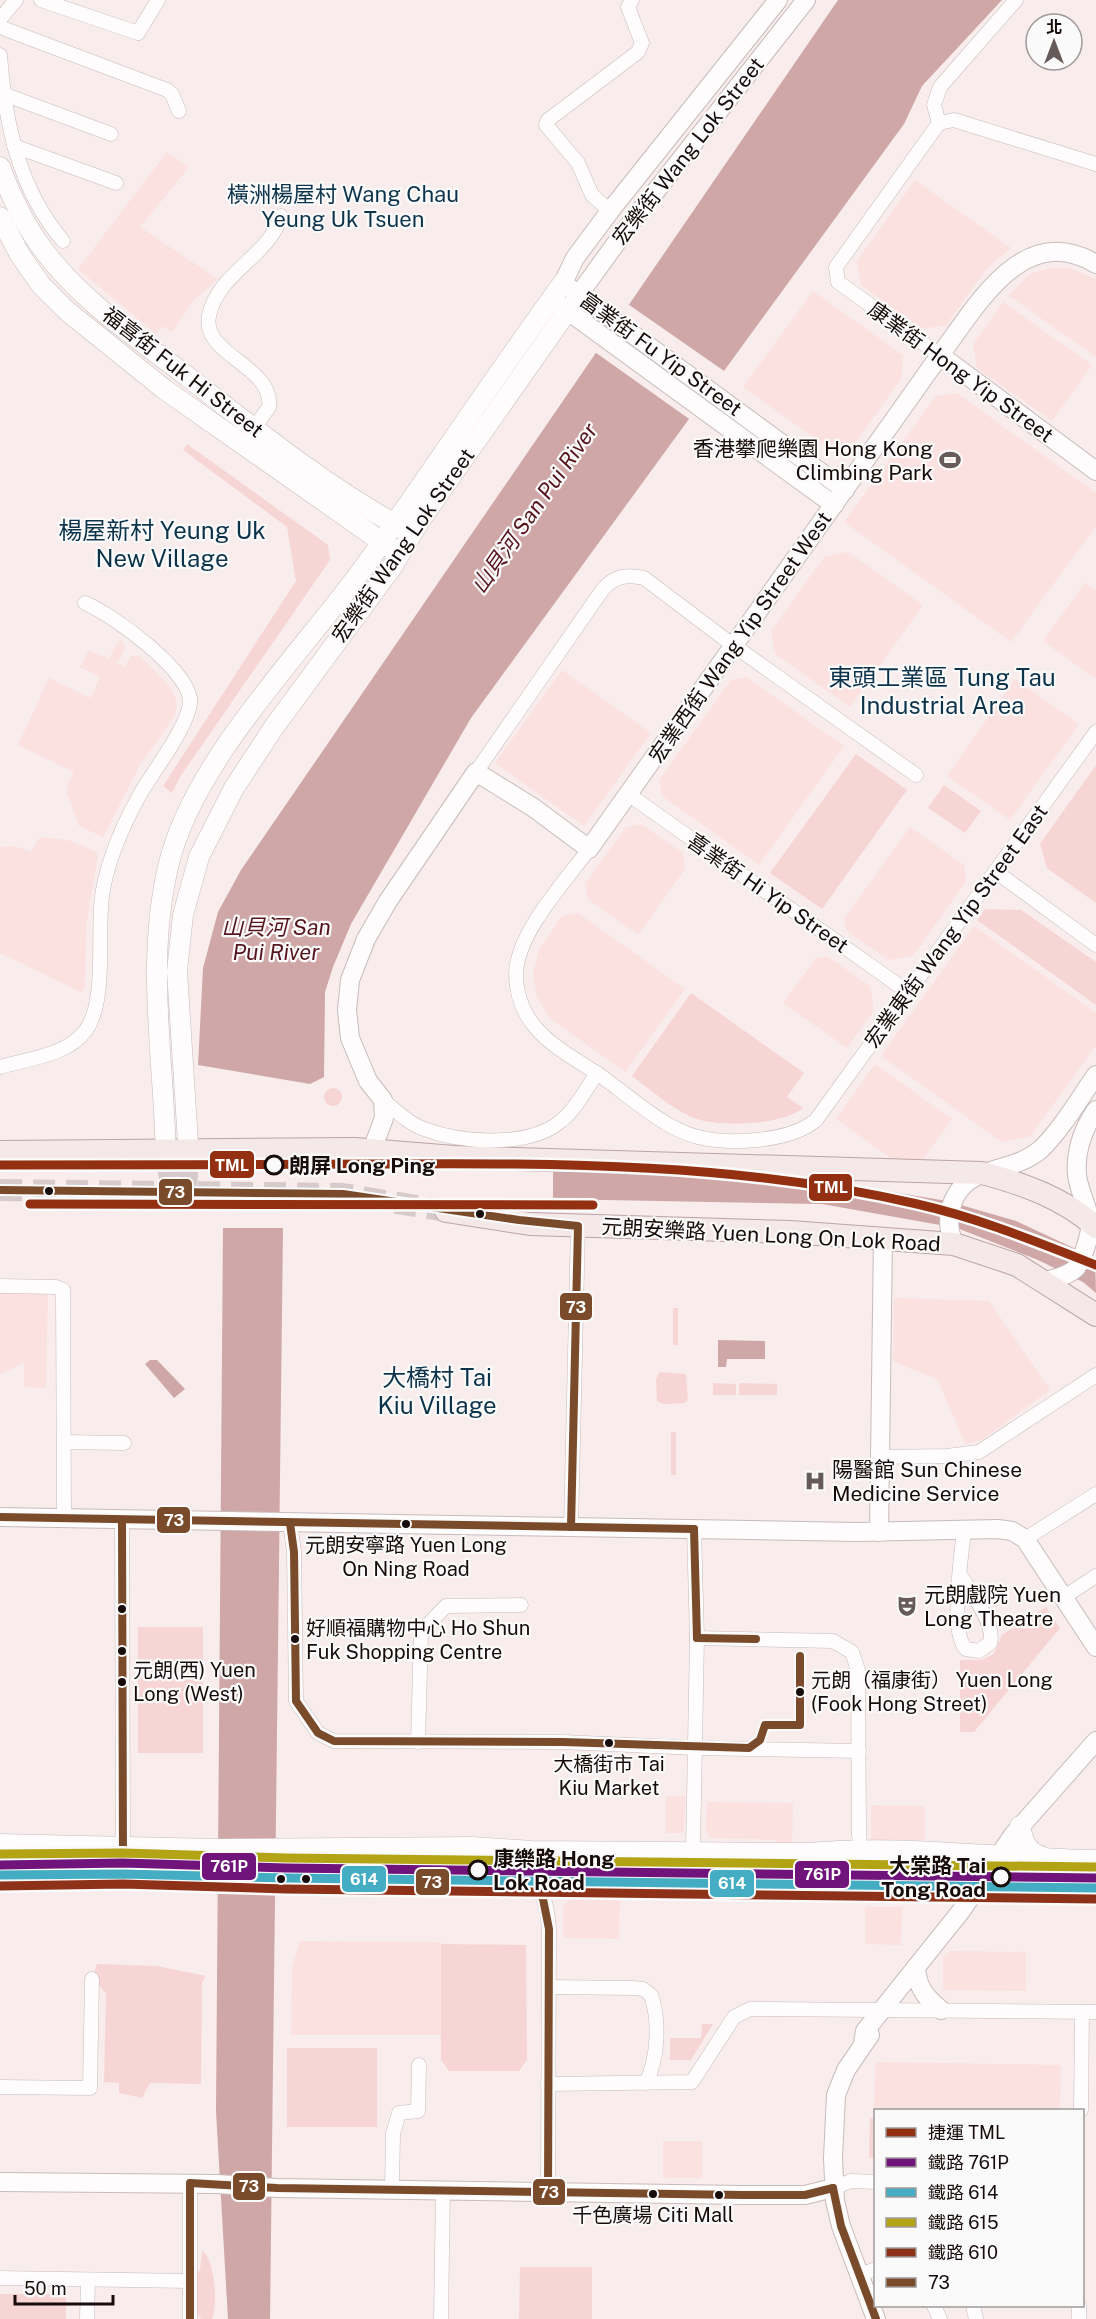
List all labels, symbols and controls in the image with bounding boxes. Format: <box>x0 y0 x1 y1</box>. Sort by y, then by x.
north arrow <box>1024 12 1084 72</box>
text: 北 <box>1046 18 1062 37</box>
street label: 宏樂街 Wang Lok Street <box>607 52 769 250</box>
district label: 橫洲楊屋村 Wang Chau Yeung Uk Tsuen <box>227 181 459 232</box>
street label: 富業街 Fu Yip Street <box>575 287 747 421</box>
street label: 康業街 Hong Yip Street <box>864 296 1058 448</box>
street label: 福喜街 Fuk Hi Street <box>98 301 268 443</box>
water label: 山貝河 San Pui River <box>465 417 603 598</box>
place label: 香港攀爬樂園 Hong Kong Climbing Park <box>693 436 933 485</box>
street label: 宏樂街 Wang Lok Street <box>327 443 479 647</box>
sports icon: 香港攀爬樂園 Hong Kong Climbing Park <box>938 448 962 472</box>
street label: 宏業西街 Wang Yip Street West <box>644 507 836 767</box>
district label: 楊屋新村 Yeung Uk New Village <box>58 516 266 572</box>
district label: 東頭工業區 Tung Tau Industrial Area <box>828 663 1056 719</box>
street label: 宏業東街 Wang Yip Street East <box>859 799 1053 1053</box>
street label: 喜業街 Hi Yip Street <box>683 828 853 958</box>
water label: 山貝河 San Pui River <box>221 914 331 965</box>
line badge: TML <box>209 1150 255 1179</box>
place label: 朗屏 Long Ping <box>289 1153 435 1178</box>
marker: 朗屏 Long Ping <box>264 1155 284 1175</box>
text: TML <box>215 1156 249 1175</box>
line badge: TML <box>808 1173 853 1202</box>
line badge: 73 <box>158 1178 193 1206</box>
text: TML <box>814 1178 848 1197</box>
text: 73 <box>165 1183 185 1202</box>
unlabelled marker <box>43 1185 55 1197</box>
unlabelled marker <box>474 1208 486 1220</box>
street label: 元朗安樂路 Yuen Long On Lok Road <box>601 1214 941 1256</box>
line badge: 73 <box>559 1292 593 1321</box>
text: 73 <box>566 1298 586 1317</box>
district label: 大橋村 Tai Kiu Village <box>377 1363 497 1419</box>
place label: 陽醫館 Sun Chinese Medicine Service <box>832 1457 1022 1506</box>
hospital icon: 陽醫館 Sun Chinese Medicine Service <box>803 1469 827 1493</box>
line badge: 73 <box>156 1506 191 1534</box>
text: 73 <box>164 1511 184 1530</box>
marker: 元朗安寧路 Yuen Long On Ning Road <box>400 1518 412 1530</box>
place label: 元朗安寧路 Yuen Long On Ning Road <box>305 1533 507 1581</box>
place label: 元朗戲院 Yuen Long Theatre <box>924 1582 1061 1631</box>
theatre icon: 元朗戲院 Yuen Long Theatre <box>895 1594 919 1618</box>
unlabelled marker <box>116 1603 128 1615</box>
place label: 好順福購物中心 Ho Shun Fuk Shopping Centre <box>306 1616 530 1664</box>
marker: 好順福購物中心 Ho Shun Fuk Shopping Centre <box>289 1633 301 1645</box>
unlabelled marker <box>116 1645 128 1657</box>
place label: 元朗(西) Yuen Long (West) <box>133 1658 256 1706</box>
place label: 元朗（福康街） Yuen Long (Fook Hong Street) <box>811 1668 1053 1716</box>
marker: 元朗(西) Yuen Long (West) <box>116 1676 128 1688</box>
marker: 元朗（福康街） Yuen Long (Fook Hong Street) <box>794 1686 806 1698</box>
marker: 大橋街市 Tai Kiu Market <box>603 1737 615 1749</box>
place label: 大橋街市 Tai Kiu Market <box>553 1752 665 1800</box>
place label: 康樂路 Hong Lok Road <box>493 1846 614 1895</box>
line badge: 761P <box>201 1852 257 1881</box>
place label: 大棠路 Tai Tong Road <box>881 1853 986 1902</box>
text: 761P <box>210 1857 248 1876</box>
marker: 康樂路 Hong Lok Road <box>468 1860 488 1880</box>
line badge: 761P <box>794 1860 850 1889</box>
line badge: 614 <box>341 1865 387 1893</box>
text: 761P <box>803 1865 841 1884</box>
marker: 大棠路 Tai Tong Road <box>991 1867 1011 1887</box>
line badge: 73 <box>415 1868 450 1896</box>
line badge: 614 <box>709 1869 755 1898</box>
text: 614 <box>350 1870 378 1889</box>
unlabelled marker <box>275 1873 287 1885</box>
unlabelled marker <box>300 1873 312 1885</box>
text: 73 <box>422 1873 442 1892</box>
text: 614 <box>718 1874 746 1893</box>
legend <box>874 2109 1084 2307</box>
text: 捷運 TML <box>928 2122 1005 2143</box>
text: 鐵路 761P <box>928 2152 1009 2173</box>
line badge: 73 <box>232 2172 266 2201</box>
text: 73 <box>239 2177 259 2196</box>
line badge: 73 <box>532 2178 566 2206</box>
text: 鐵路 614 <box>928 2182 998 2203</box>
text: 73 <box>539 2183 559 2202</box>
marker: 千色廣場 Citi Mall <box>647 2188 659 2200</box>
unlabelled marker <box>713 2189 725 2201</box>
place label: 千色廣場 Citi Mall <box>572 2203 734 2227</box>
text: 鐵路 615 <box>928 2212 998 2233</box>
text: 鐵路 610 <box>928 2242 998 2263</box>
scale bar <box>15 2268 112 2306</box>
text: 73 <box>928 2272 950 2293</box>
text: 50 m <box>24 2278 67 2299</box>

